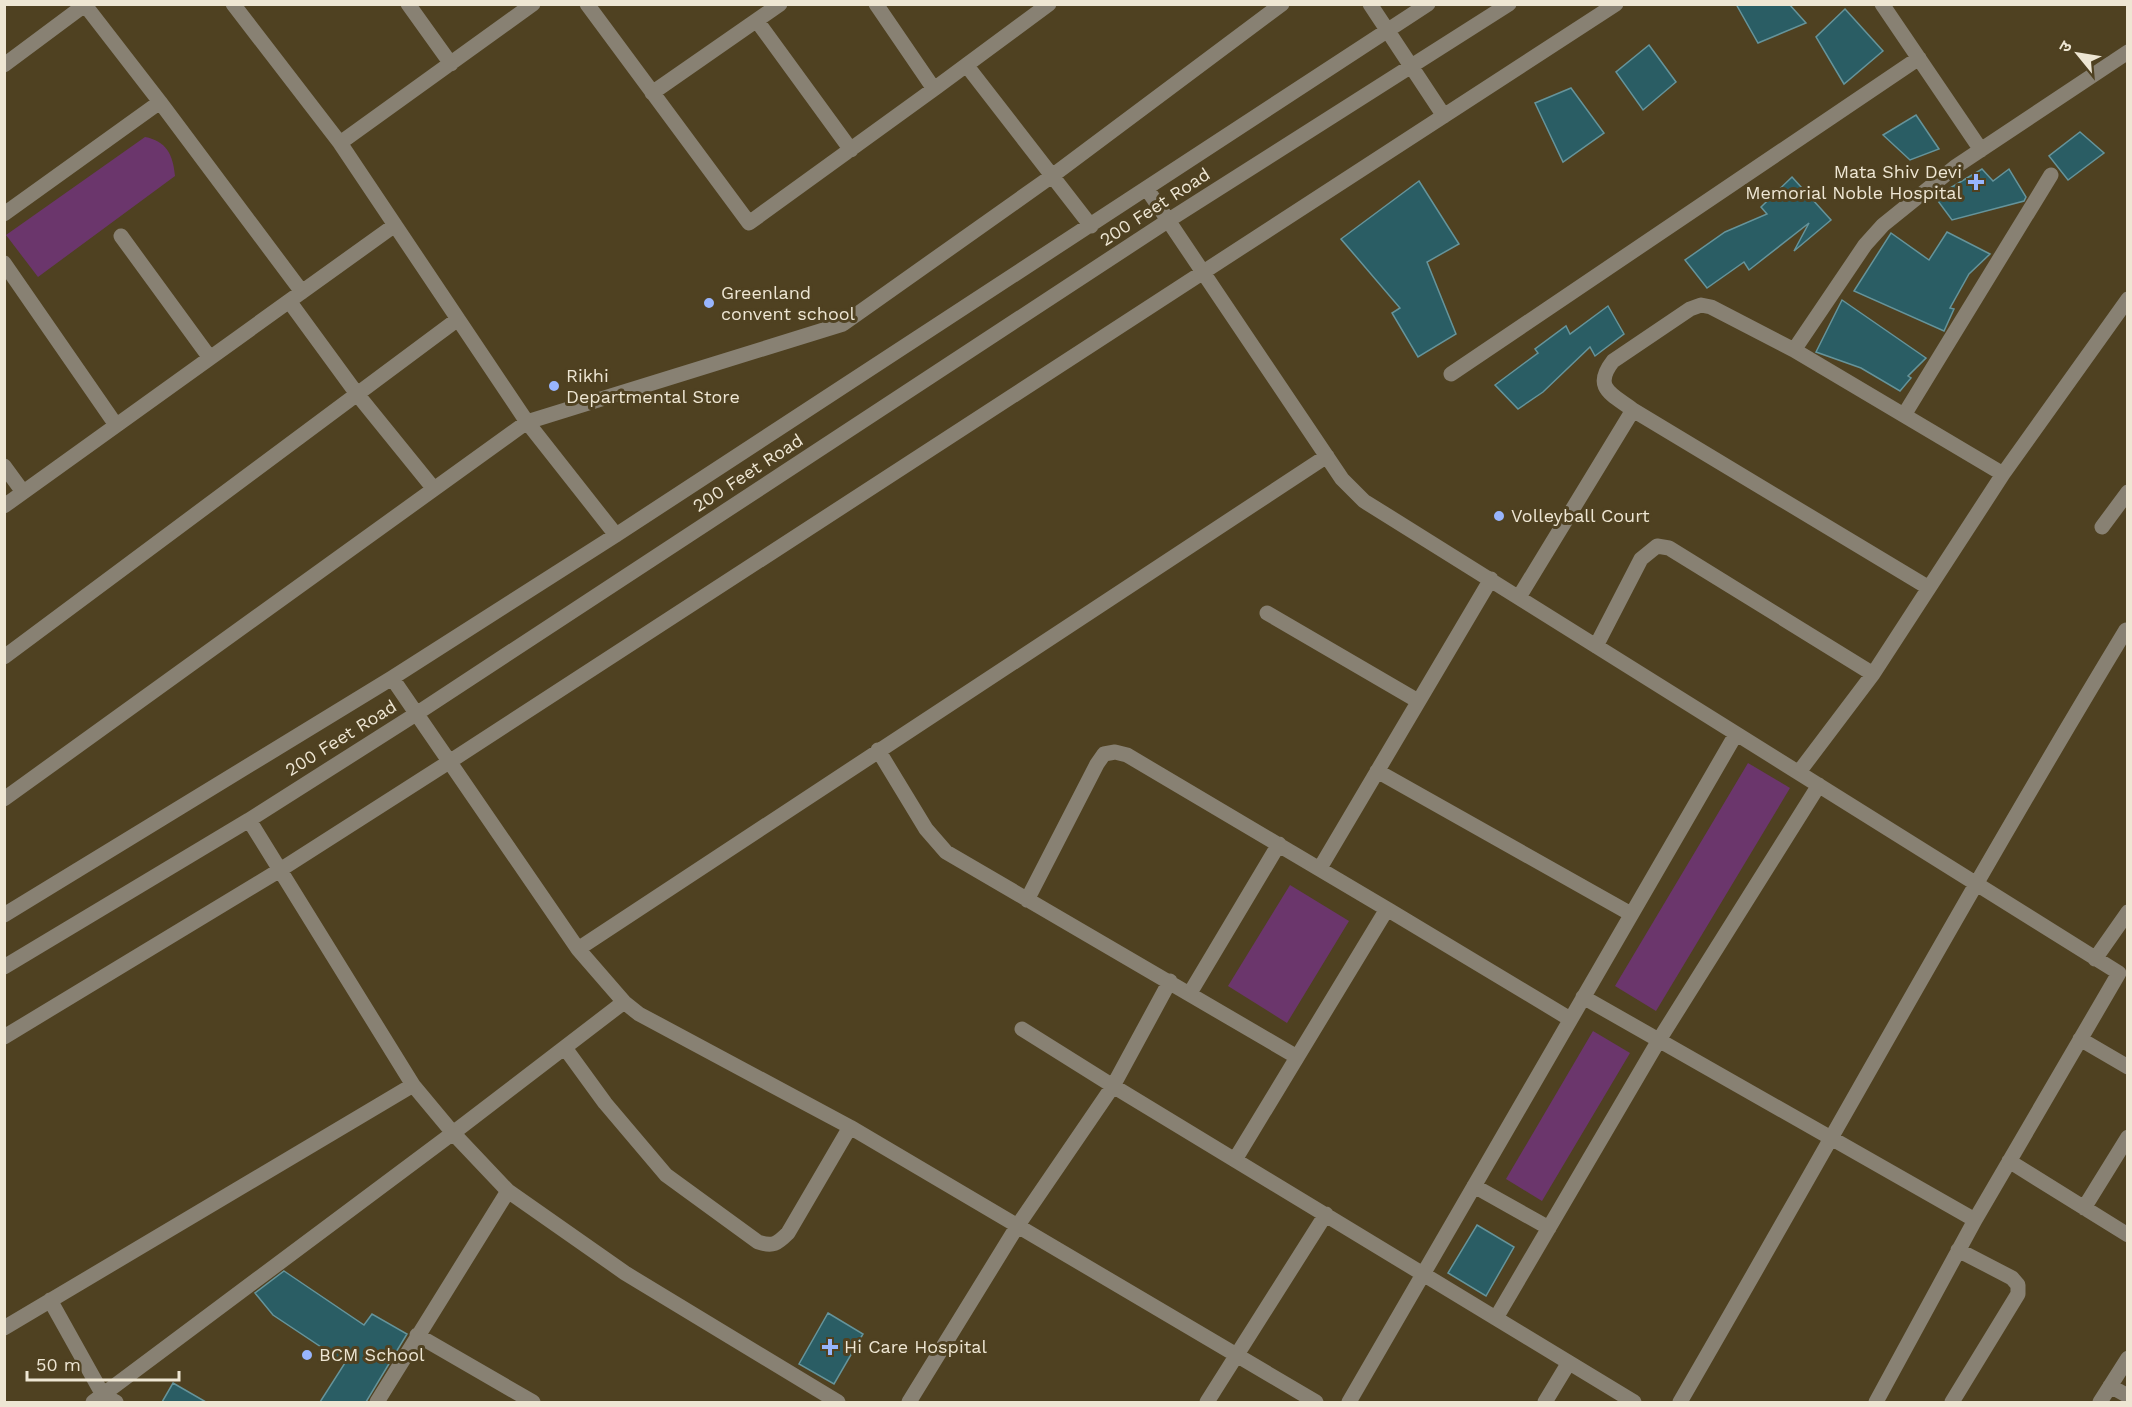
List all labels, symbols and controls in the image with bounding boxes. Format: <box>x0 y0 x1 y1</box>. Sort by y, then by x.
north arrow <box>2048 24 2108 84</box>
text: उ <box>2055 37 2076 56</box>
place label: Mata Shiv Devi Memorial Noble Hospital <box>1745 161 1962 203</box>
street label: 200 Feet Road <box>1096 163 1214 250</box>
marker: Mata Shiv Devi Memorial Noble Hospital <box>1967 173 1985 191</box>
place label: Greenland convent school <box>721 282 856 324</box>
marker: Greenland convent school <box>702 296 716 310</box>
place label: Rikhi Departmental Store <box>566 365 740 407</box>
marker: Rikhi Departmental Store <box>547 379 561 393</box>
street label: 200 Feet Road <box>689 429 807 516</box>
place label: Volleyball Court <box>1511 505 1650 526</box>
marker: Volleyball Court <box>1492 509 1506 523</box>
street label: 200 Feet Road <box>281 695 400 780</box>
place label: Hi Care Hospital <box>844 1336 987 1357</box>
marker: Hi Care Hospital <box>821 1338 839 1356</box>
scale bar <box>27 1344 178 1382</box>
place label: BCM School <box>319 1344 425 1365</box>
marker: BCM School <box>300 1348 314 1362</box>
text: 50 m <box>36 1354 81 1375</box>

